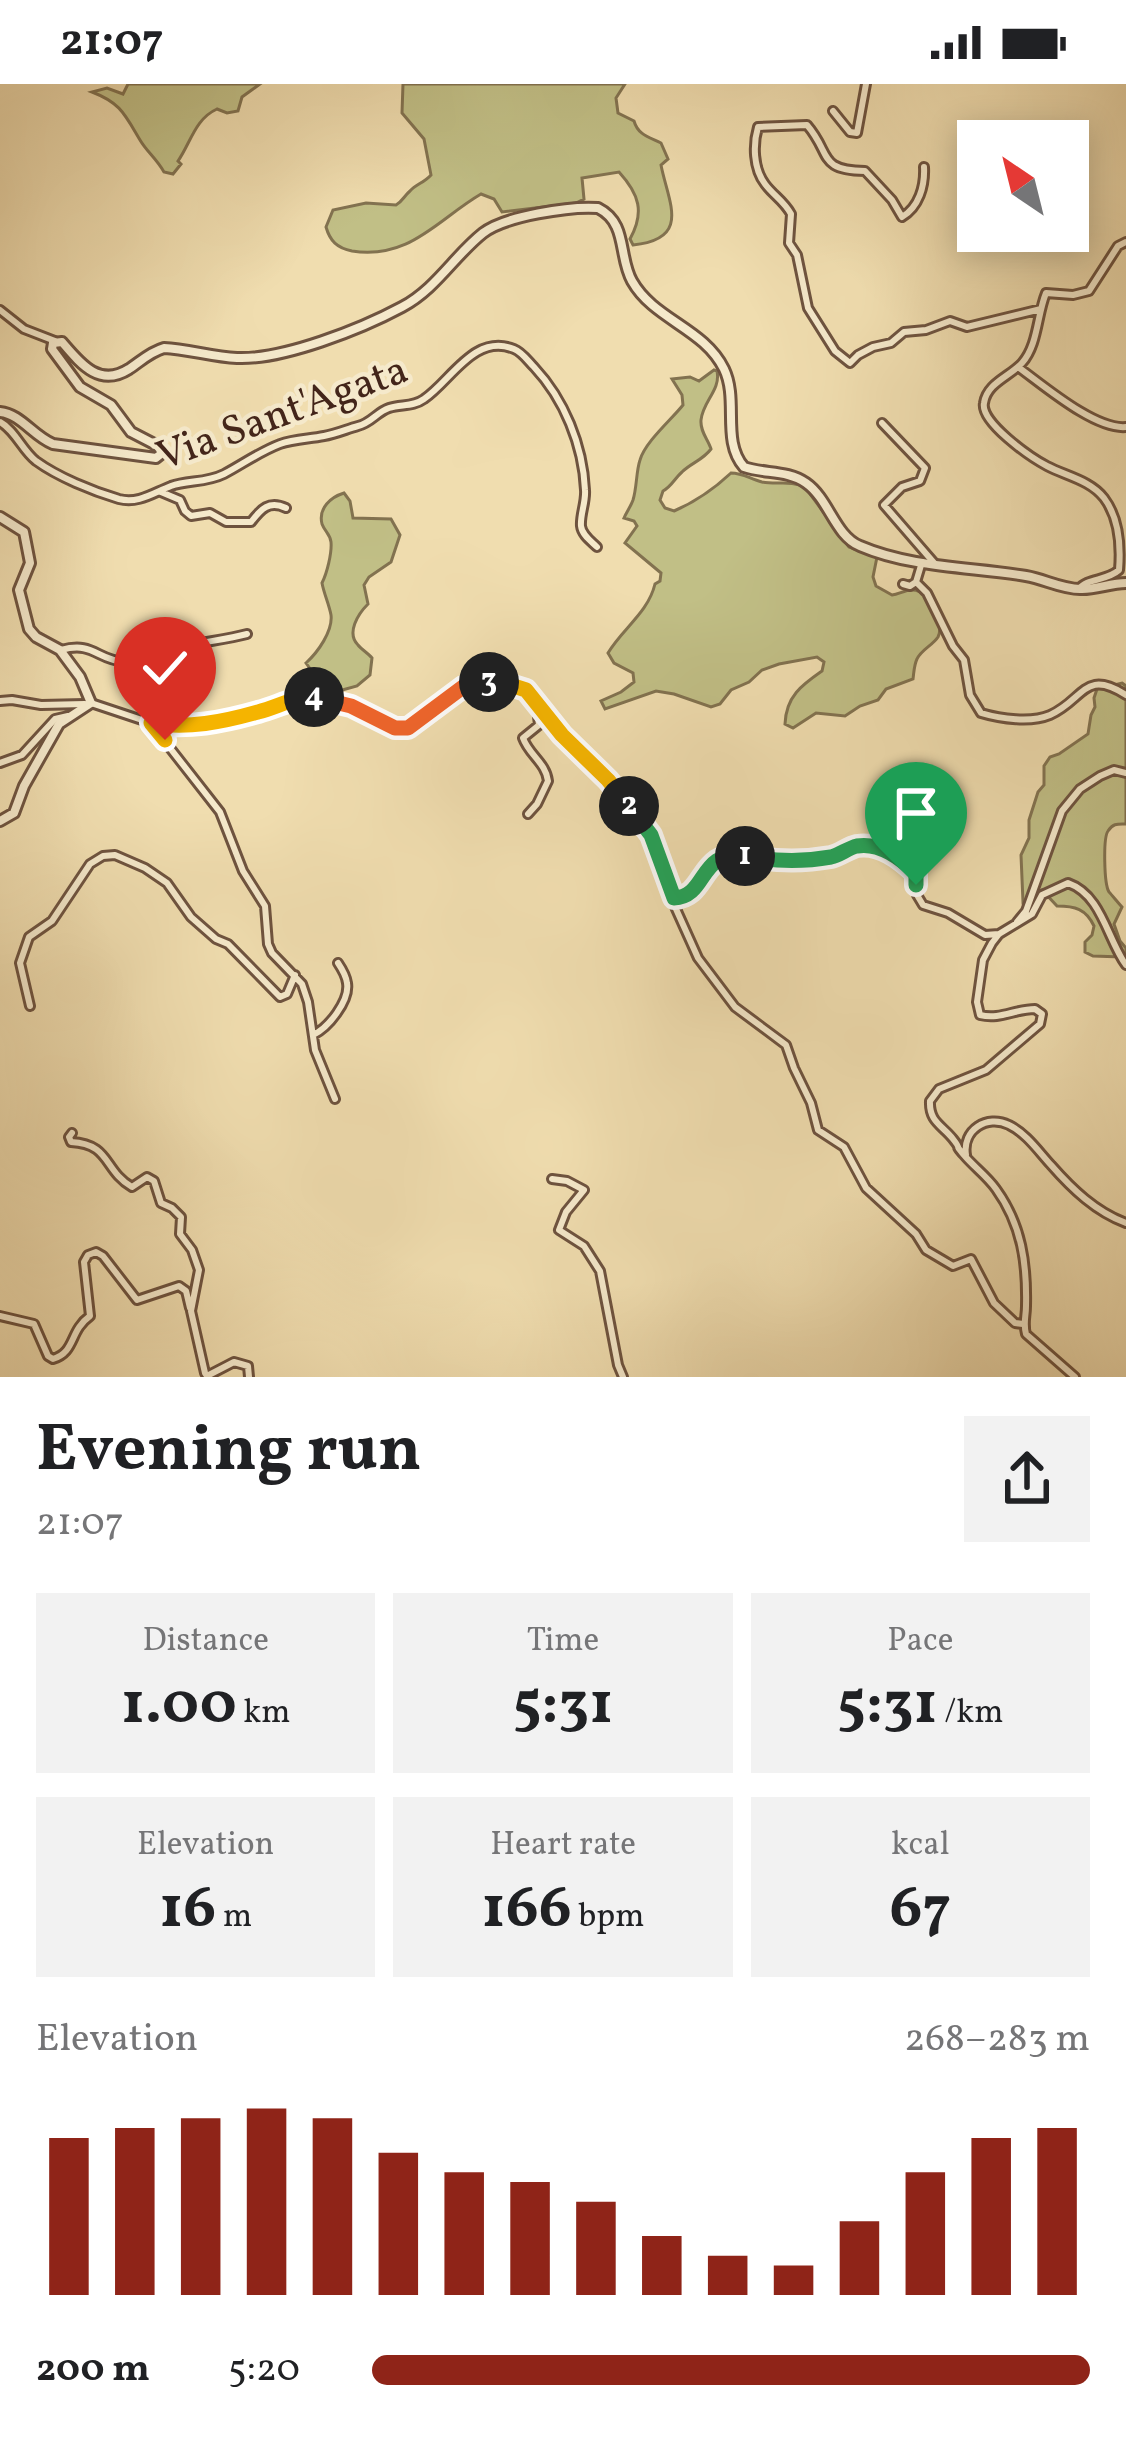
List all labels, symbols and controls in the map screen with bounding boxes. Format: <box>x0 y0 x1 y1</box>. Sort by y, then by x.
text: 21:07 <box>60 11 164 74</box>
north arrow <box>957 120 1089 252</box>
map controls <box>957 120 1089 252</box>
street label: Via Sant'Agata <box>149 342 417 488</box>
pin <box>114 617 216 740</box>
icon: check <box>132 635 198 701</box>
pin: 3 <box>459 652 519 712</box>
text: 3 <box>481 659 497 705</box>
pin: 4 <box>284 667 344 727</box>
text: 4 <box>304 674 324 720</box>
pin <box>865 762 967 885</box>
pin: 2 <box>599 776 659 836</box>
icon: arrive <box>883 780 949 846</box>
text: 2 <box>620 783 638 829</box>
pin: 1 <box>715 826 775 886</box>
text: 1 <box>738 833 752 879</box>
text: Evening run <box>36 1406 422 1498</box>
button: share <box>964 1416 1090 1542</box>
text: 21:07 <box>36 1497 124 1551</box>
text: Distance <box>143 1619 269 1665</box>
text: Time <box>527 1619 599 1665</box>
text: Pace <box>887 1619 953 1665</box>
text: 1.00 <box>121 1665 237 1748</box>
text: 5:31 <box>513 1665 613 1748</box>
text: 5:31 <box>837 1665 938 1748</box>
text: km <box>237 1691 290 1737</box>
text: /km <box>938 1691 1004 1737</box>
text: Elevation <box>137 1823 274 1869</box>
text: Heart rate <box>490 1823 636 1869</box>
text: kcal <box>891 1823 950 1869</box>
text: 16 <box>159 1869 216 1952</box>
text: 166 <box>482 1869 572 1952</box>
text: 67 <box>890 1869 951 1952</box>
text: m <box>216 1895 252 1941</box>
text: bpm <box>572 1895 644 1941</box>
text: Elevation <box>36 2013 198 2067</box>
text: 268–283 m <box>904 2013 1090 2067</box>
text: 200 m <box>36 2343 150 2397</box>
text: 5:20 <box>228 2343 300 2397</box>

